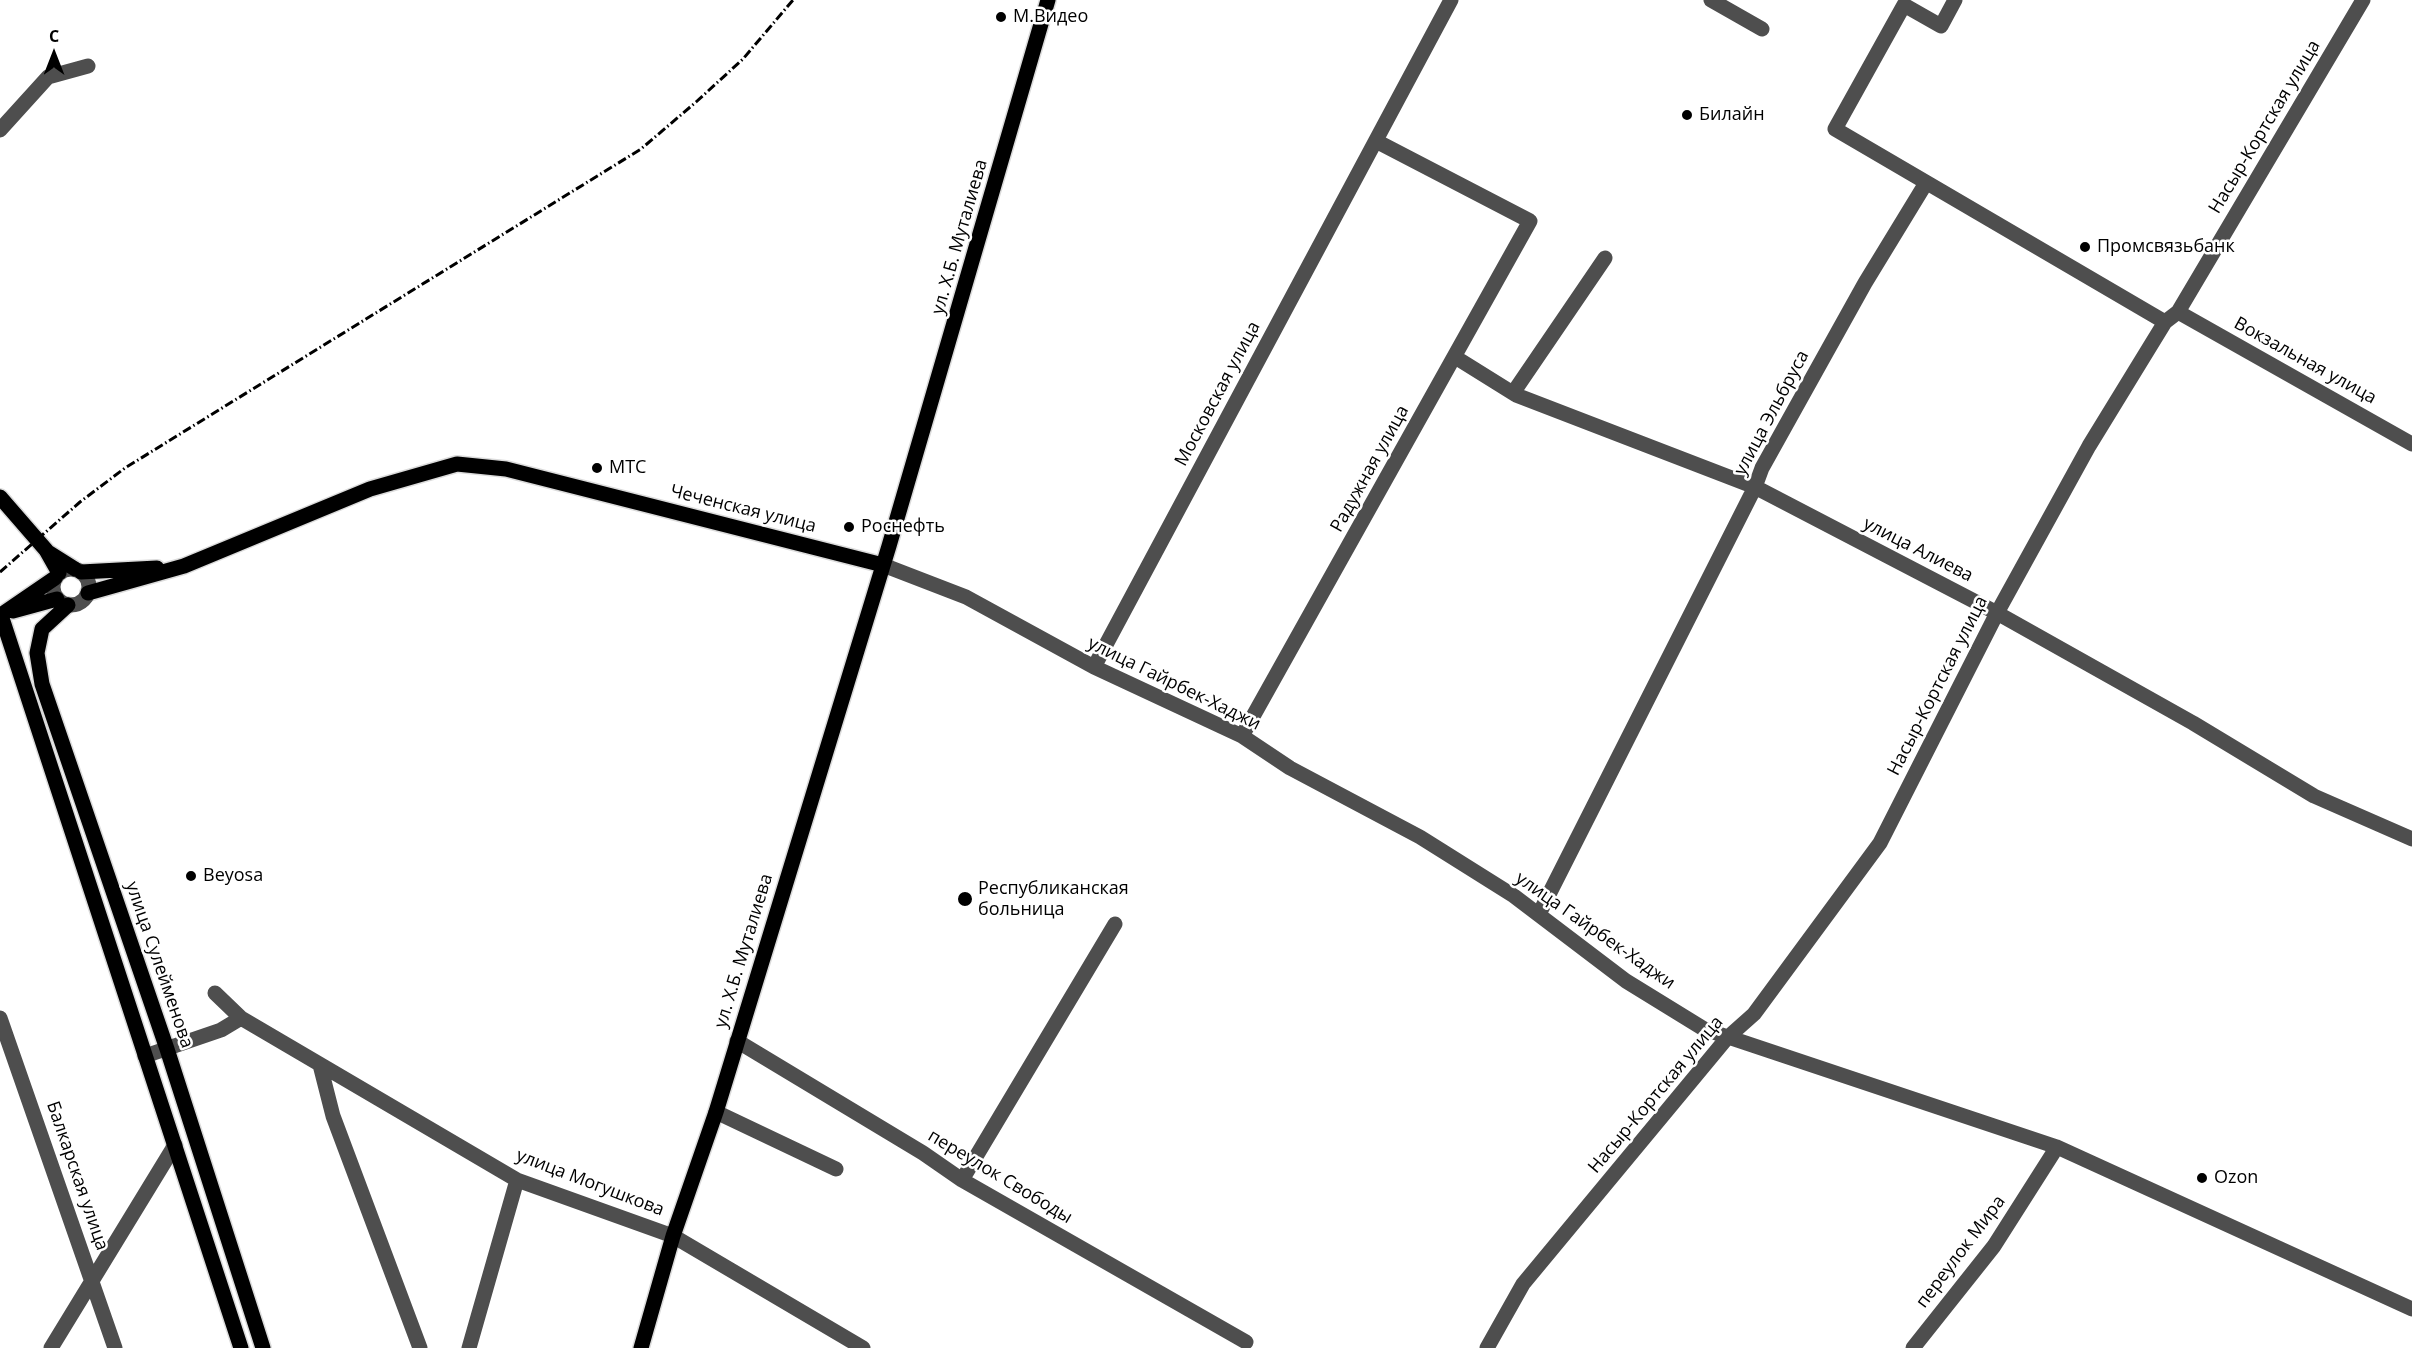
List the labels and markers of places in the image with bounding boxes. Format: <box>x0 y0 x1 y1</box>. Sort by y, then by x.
place label: М.Видео <box>1013 6 1088 28</box>
marker: М.Видео <box>994 10 1008 24</box>
place label: Билайн <box>1699 104 1765 126</box>
marker: Билайн <box>1680 108 1694 122</box>
place label: Промсвязьбанк <box>2097 236 2235 258</box>
marker: Промсвязьбанк <box>2078 240 2092 254</box>
place label: МТС <box>609 457 646 479</box>
marker: МТС <box>590 461 604 475</box>
place label: Роснефть <box>861 516 945 538</box>
marker: Роснефть <box>842 520 856 534</box>
place label: Beyosa <box>203 865 263 887</box>
marker: Beyosa <box>184 869 198 883</box>
place label: Республиканская больница <box>978 878 1129 920</box>
marker: Республиканская больница <box>956 890 974 908</box>
place label: Ozon <box>2214 1167 2258 1189</box>
marker: Ozon <box>2195 1171 2209 1185</box>

